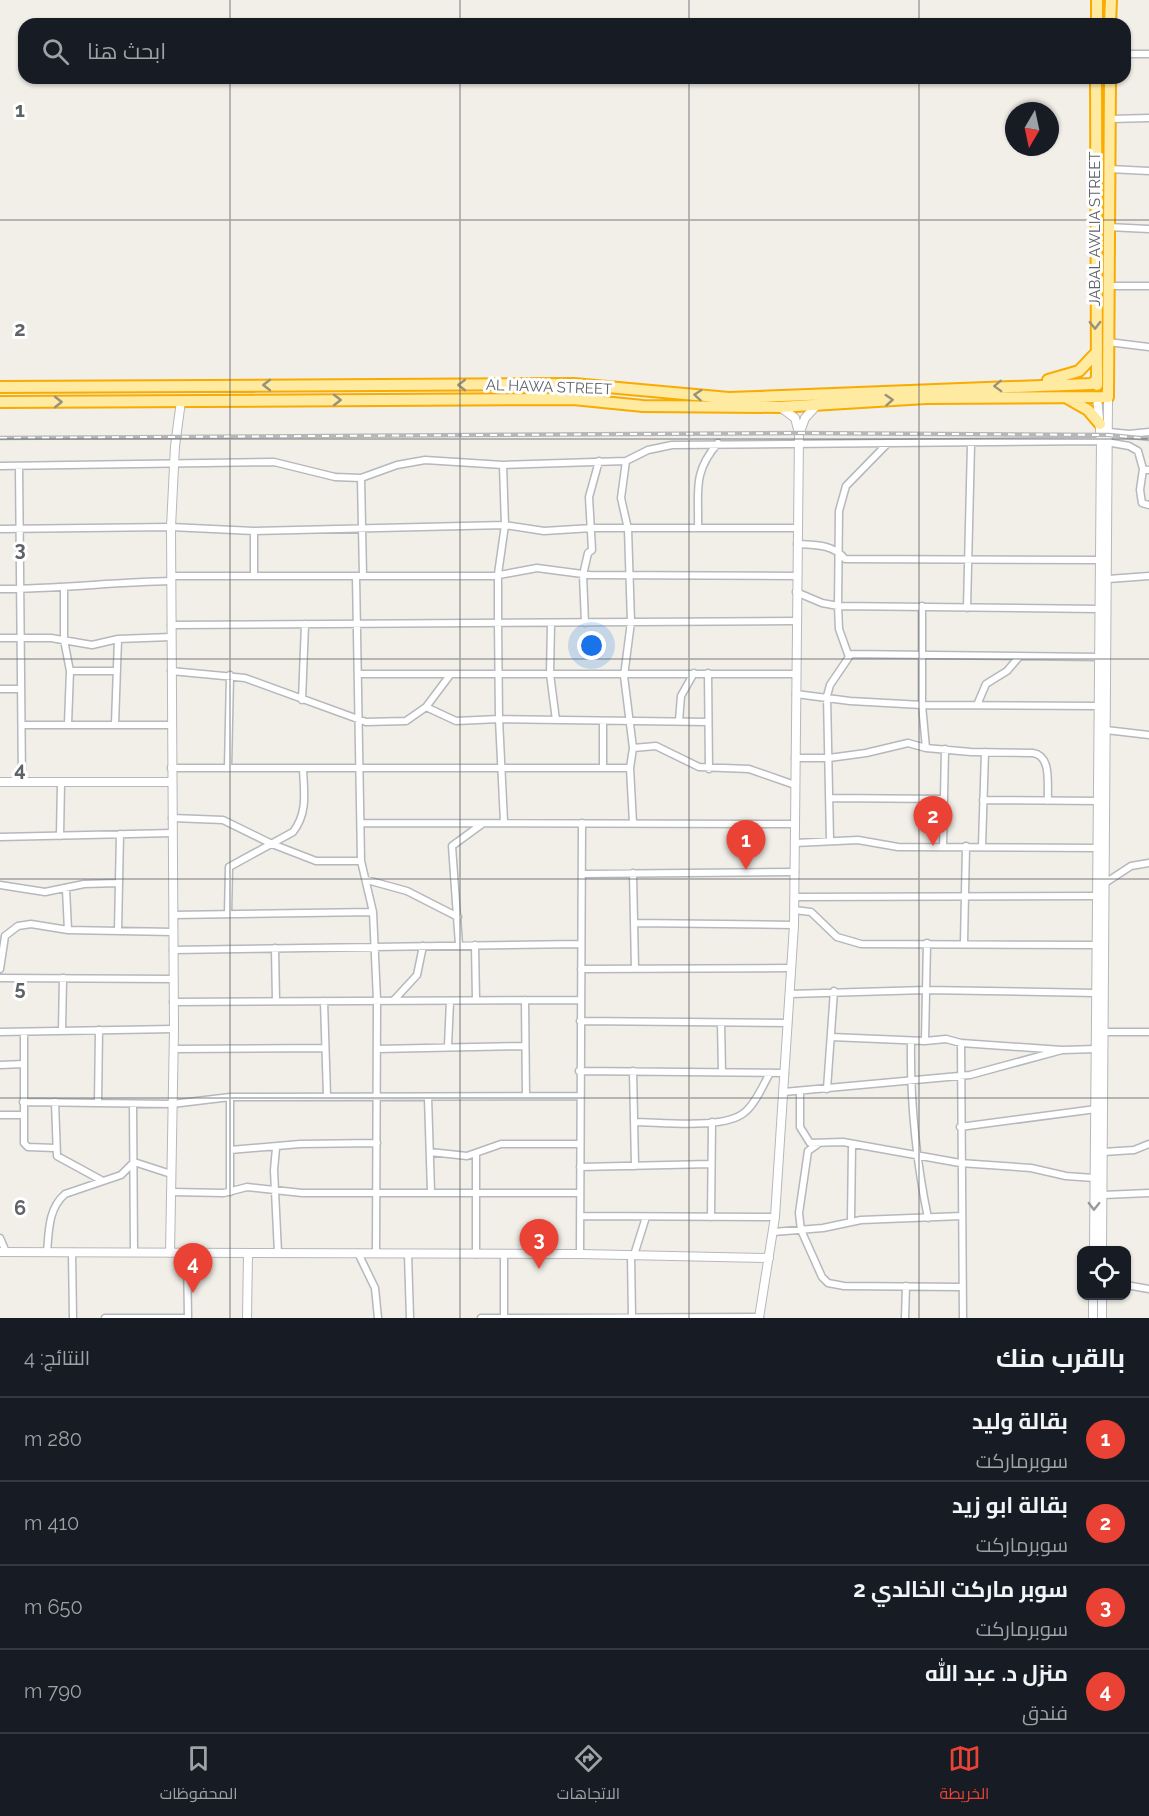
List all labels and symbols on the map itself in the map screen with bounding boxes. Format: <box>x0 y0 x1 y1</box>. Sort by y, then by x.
text: 1 <box>15 98 25 122</box>
north arrow <box>1005 102 1059 156</box>
street label: JABAL AWLIA STREET <box>1086 151 1104 307</box>
text: 2 <box>14 317 26 341</box>
one-way arrow <box>1089 321 1102 330</box>
street label: AL HAWA STREET <box>486 376 612 398</box>
one-way arrow <box>262 379 271 391</box>
one-way arrow <box>457 379 466 391</box>
one-way arrow <box>993 380 1002 392</box>
one-way arrow <box>694 389 703 402</box>
one-way arrow <box>333 394 342 406</box>
one-way arrow <box>884 394 893 407</box>
one-way arrow <box>54 396 63 408</box>
text: 3 <box>14 537 26 561</box>
your location <box>577 631 606 660</box>
text: 4 <box>14 757 26 781</box>
pin: 2 <box>914 796 952 846</box>
pin: 1 <box>726 820 766 870</box>
text: 5 <box>14 976 26 1000</box>
text: 6 <box>14 1196 26 1220</box>
one-way arrow <box>1088 1202 1100 1211</box>
pin: 3 <box>520 1220 558 1269</box>
pin: 4 <box>174 1244 212 1293</box>

